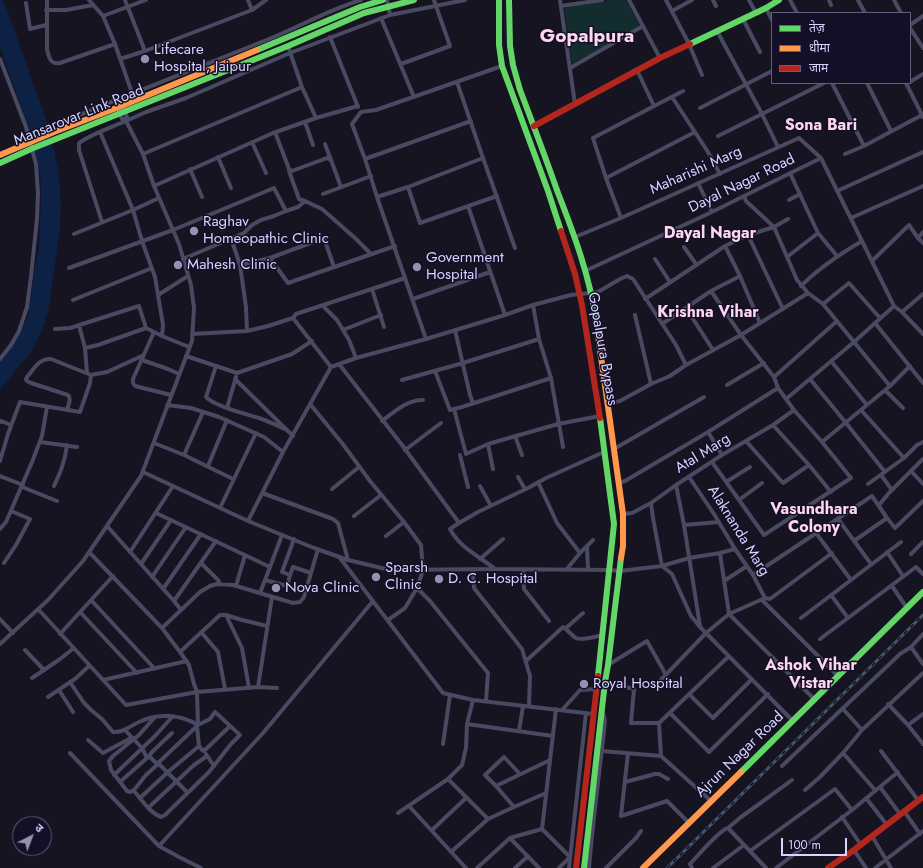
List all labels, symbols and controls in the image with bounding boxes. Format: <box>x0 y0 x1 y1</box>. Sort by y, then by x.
legend <box>771 12 911 84</box>
text: तेज़ <box>809 19 825 37</box>
district label: Gopalpura <box>540 26 634 48</box>
text: धीमा <box>809 39 830 57</box>
place label: Lifecare Hospital, Jaipur <box>154 41 251 76</box>
marker: Lifecare Hospital, Jaipur <box>139 53 151 65</box>
text: जाम <box>809 59 828 77</box>
street label: Mansarovar Link Road <box>11 82 147 150</box>
district label: Sona Bari <box>785 116 857 136</box>
street label: Maharishi Marg <box>647 143 745 199</box>
street label: Dayal Nagar Road <box>686 151 798 217</box>
place label: Raghav Homeopathic Clinic <box>203 213 329 248</box>
district label: Dayal Nagar <box>664 224 756 244</box>
marker: Raghav Homeopathic Clinic <box>188 225 200 237</box>
place label: Government Hospital <box>426 249 504 284</box>
place label: Mahesh Clinic <box>187 256 277 274</box>
marker: Mahesh Clinic <box>172 259 184 271</box>
marker: Government Hospital <box>411 261 423 273</box>
street label: Gopalpura Bypass <box>583 291 621 407</box>
district label: Krishna Vihar <box>657 303 759 323</box>
street label: Atal Marg <box>672 430 734 478</box>
street label: Alaknanda Marg <box>703 482 773 580</box>
district label: Vasundhara Colony <box>770 500 858 538</box>
place label: Sparsh Clinic <box>385 559 428 594</box>
place label: D. C. Hospital <box>448 570 537 588</box>
marker: Sparsh Clinic <box>370 571 382 583</box>
marker: D. C. Hospital <box>433 573 445 585</box>
place label: Nova Clinic <box>285 579 359 597</box>
marker: Nova Clinic <box>270 582 282 594</box>
district label: Ashok Vihar Vistar <box>765 656 857 694</box>
place label: Royal Hospital <box>593 675 683 693</box>
marker: Royal Hospital <box>578 678 590 690</box>
street label: Ajrun Nagar Road <box>692 708 788 802</box>
north arrow <box>12 816 52 856</box>
text: उ <box>32 820 47 836</box>
scale bar <box>783 830 849 856</box>
text: 100 m <box>788 836 821 854</box>

